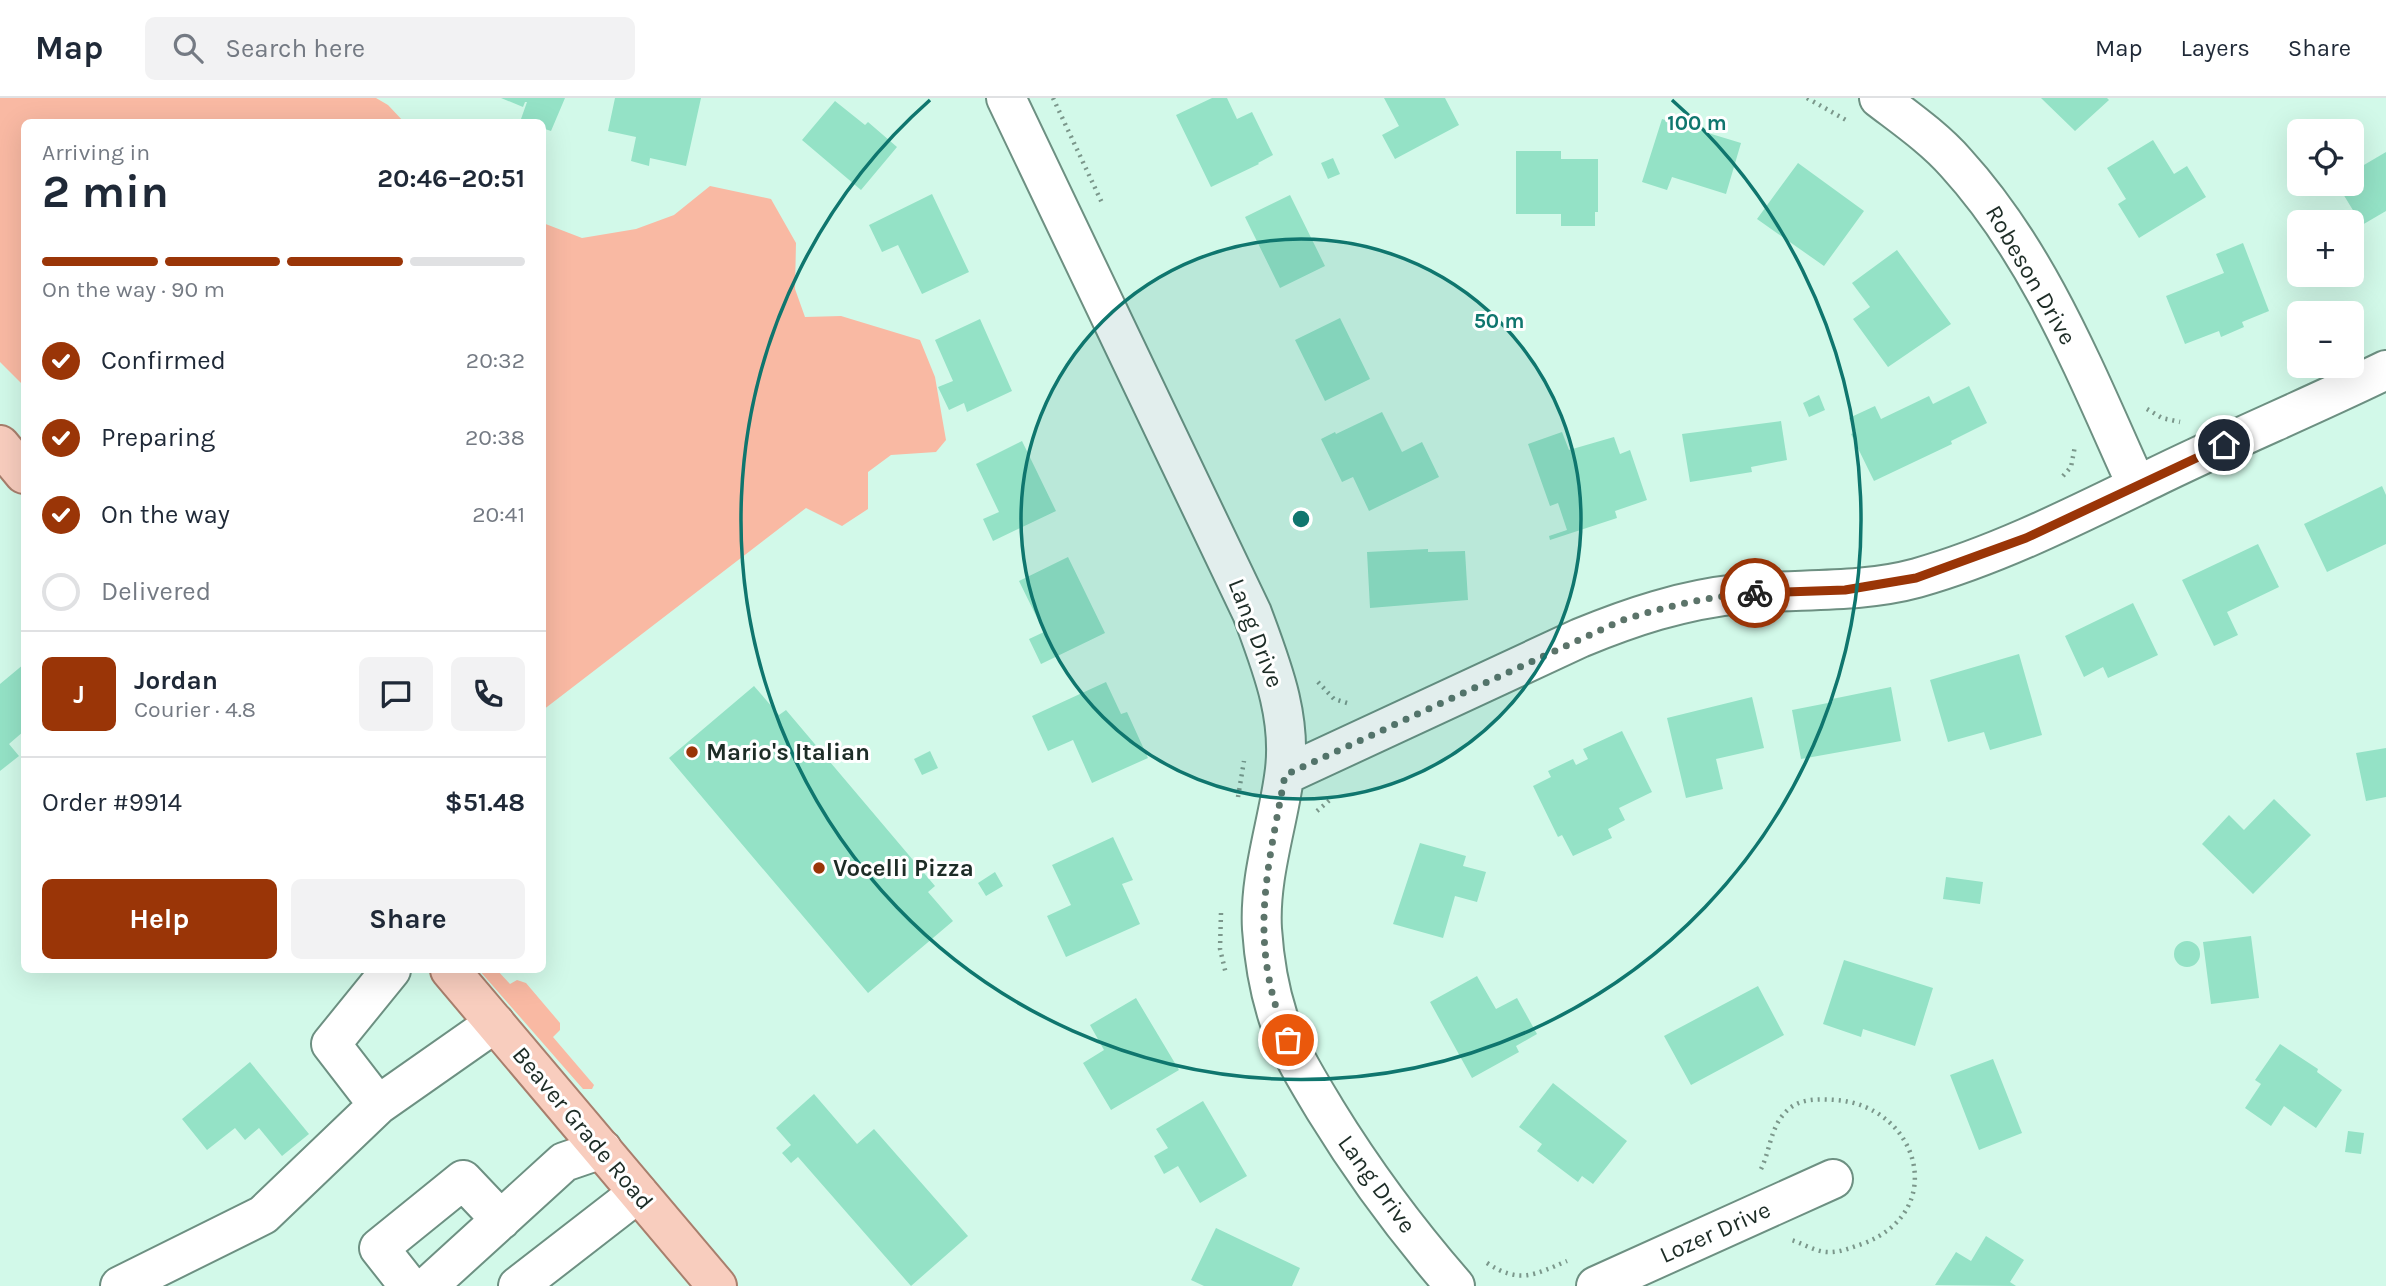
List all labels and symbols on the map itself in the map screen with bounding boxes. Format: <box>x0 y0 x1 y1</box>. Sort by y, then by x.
text: 100 m <box>1667 111 1727 135</box>
street label: Robeson Drive <box>1980 200 2082 350</box>
text: 50 m <box>1474 309 1524 333</box>
pin <box>2194 415 2254 475</box>
centre of rings <box>1289 507 1313 531</box>
courier <box>1720 558 1790 628</box>
street label: Lang Drive <box>1222 575 1290 691</box>
place label: Mario's Italian <box>706 738 870 766</box>
marker: Mario's Italian <box>684 744 700 760</box>
place label: Vocelli Pizza <box>833 854 974 882</box>
marker: Vocelli Pizza <box>811 860 827 876</box>
pin <box>1258 1010 1318 1070</box>
street label: Beaver Grade Road <box>507 1041 659 1215</box>
street label: Lang Drive <box>1332 1130 1422 1238</box>
street label: Lozer Drive <box>1655 1195 1775 1269</box>

